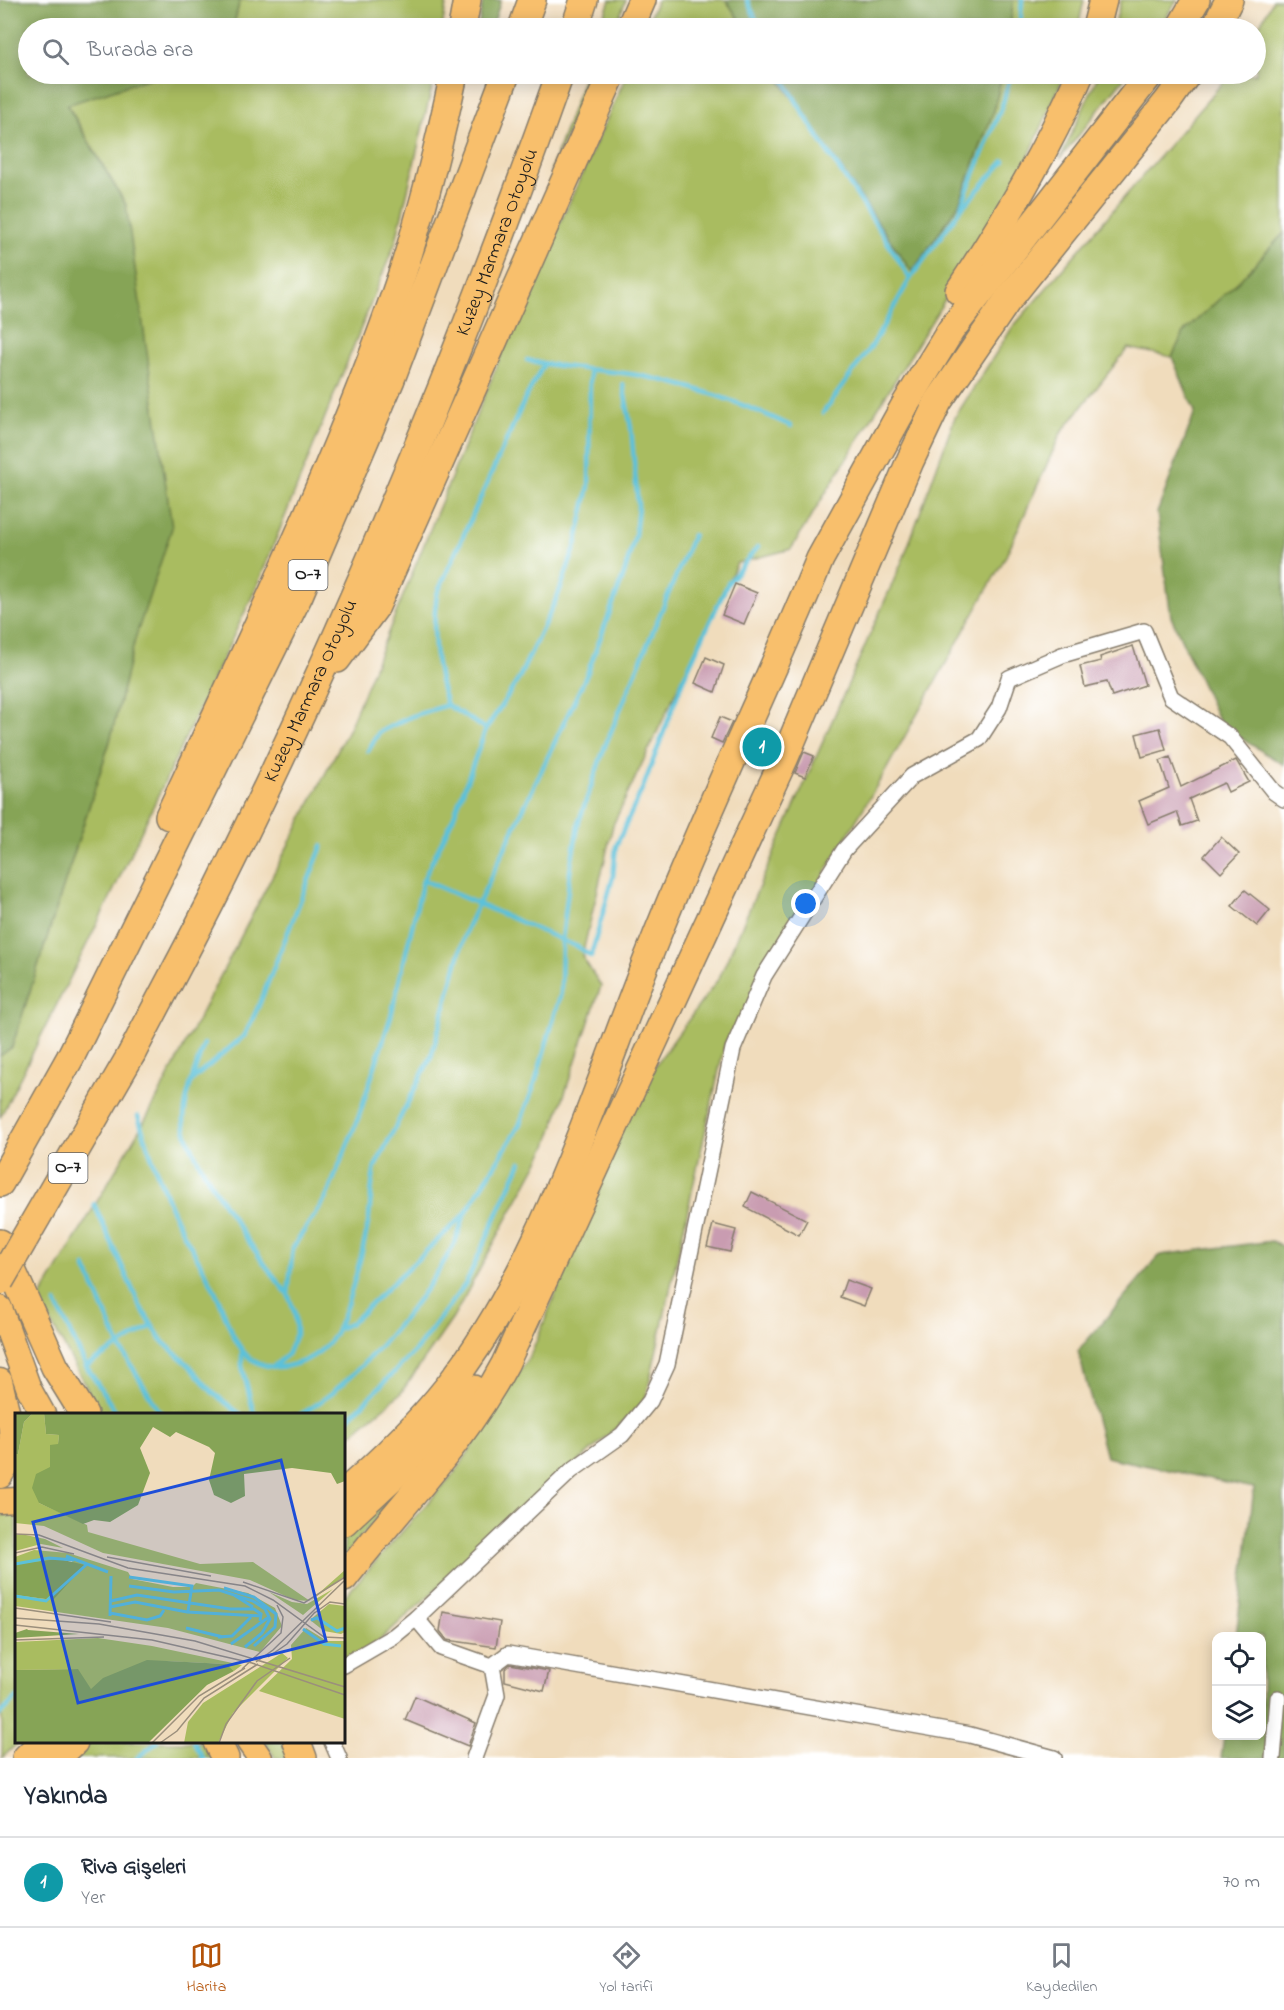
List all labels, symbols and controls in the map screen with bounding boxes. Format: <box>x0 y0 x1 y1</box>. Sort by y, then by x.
search box <box>18 18 1266 84</box>
icon: search <box>39 35 72 68</box>
text: Burada ara <box>87 35 193 67</box>
street label: Kuzey Marmara Otoyolu <box>449 144 546 341</box>
road number: O-7 <box>288 560 328 590</box>
street label: Kuzey Marmara Otoyolu <box>257 595 366 788</box>
pin: 1 <box>742 724 782 770</box>
your location <box>791 889 820 918</box>
road number: O-7 <box>48 1153 88 1183</box>
inset map <box>15 1413 345 1743</box>
map controls <box>1212 1632 1266 1740</box>
button: locate <box>1212 1632 1266 1686</box>
button: layers <box>1212 1686 1266 1740</box>
text: Yakında <box>24 1778 108 1816</box>
text: Riva Gişeleri <box>81 1852 186 1884</box>
text: 1 <box>40 1868 47 1897</box>
text: 70 m <box>1223 1868 1260 1897</box>
text: Yer <box>81 1884 105 1913</box>
tab: Harita <box>187 1939 226 1999</box>
tab: Yol tarifi <box>599 1939 653 1999</box>
tab: Kaydedilen <box>1026 1939 1097 1999</box>

